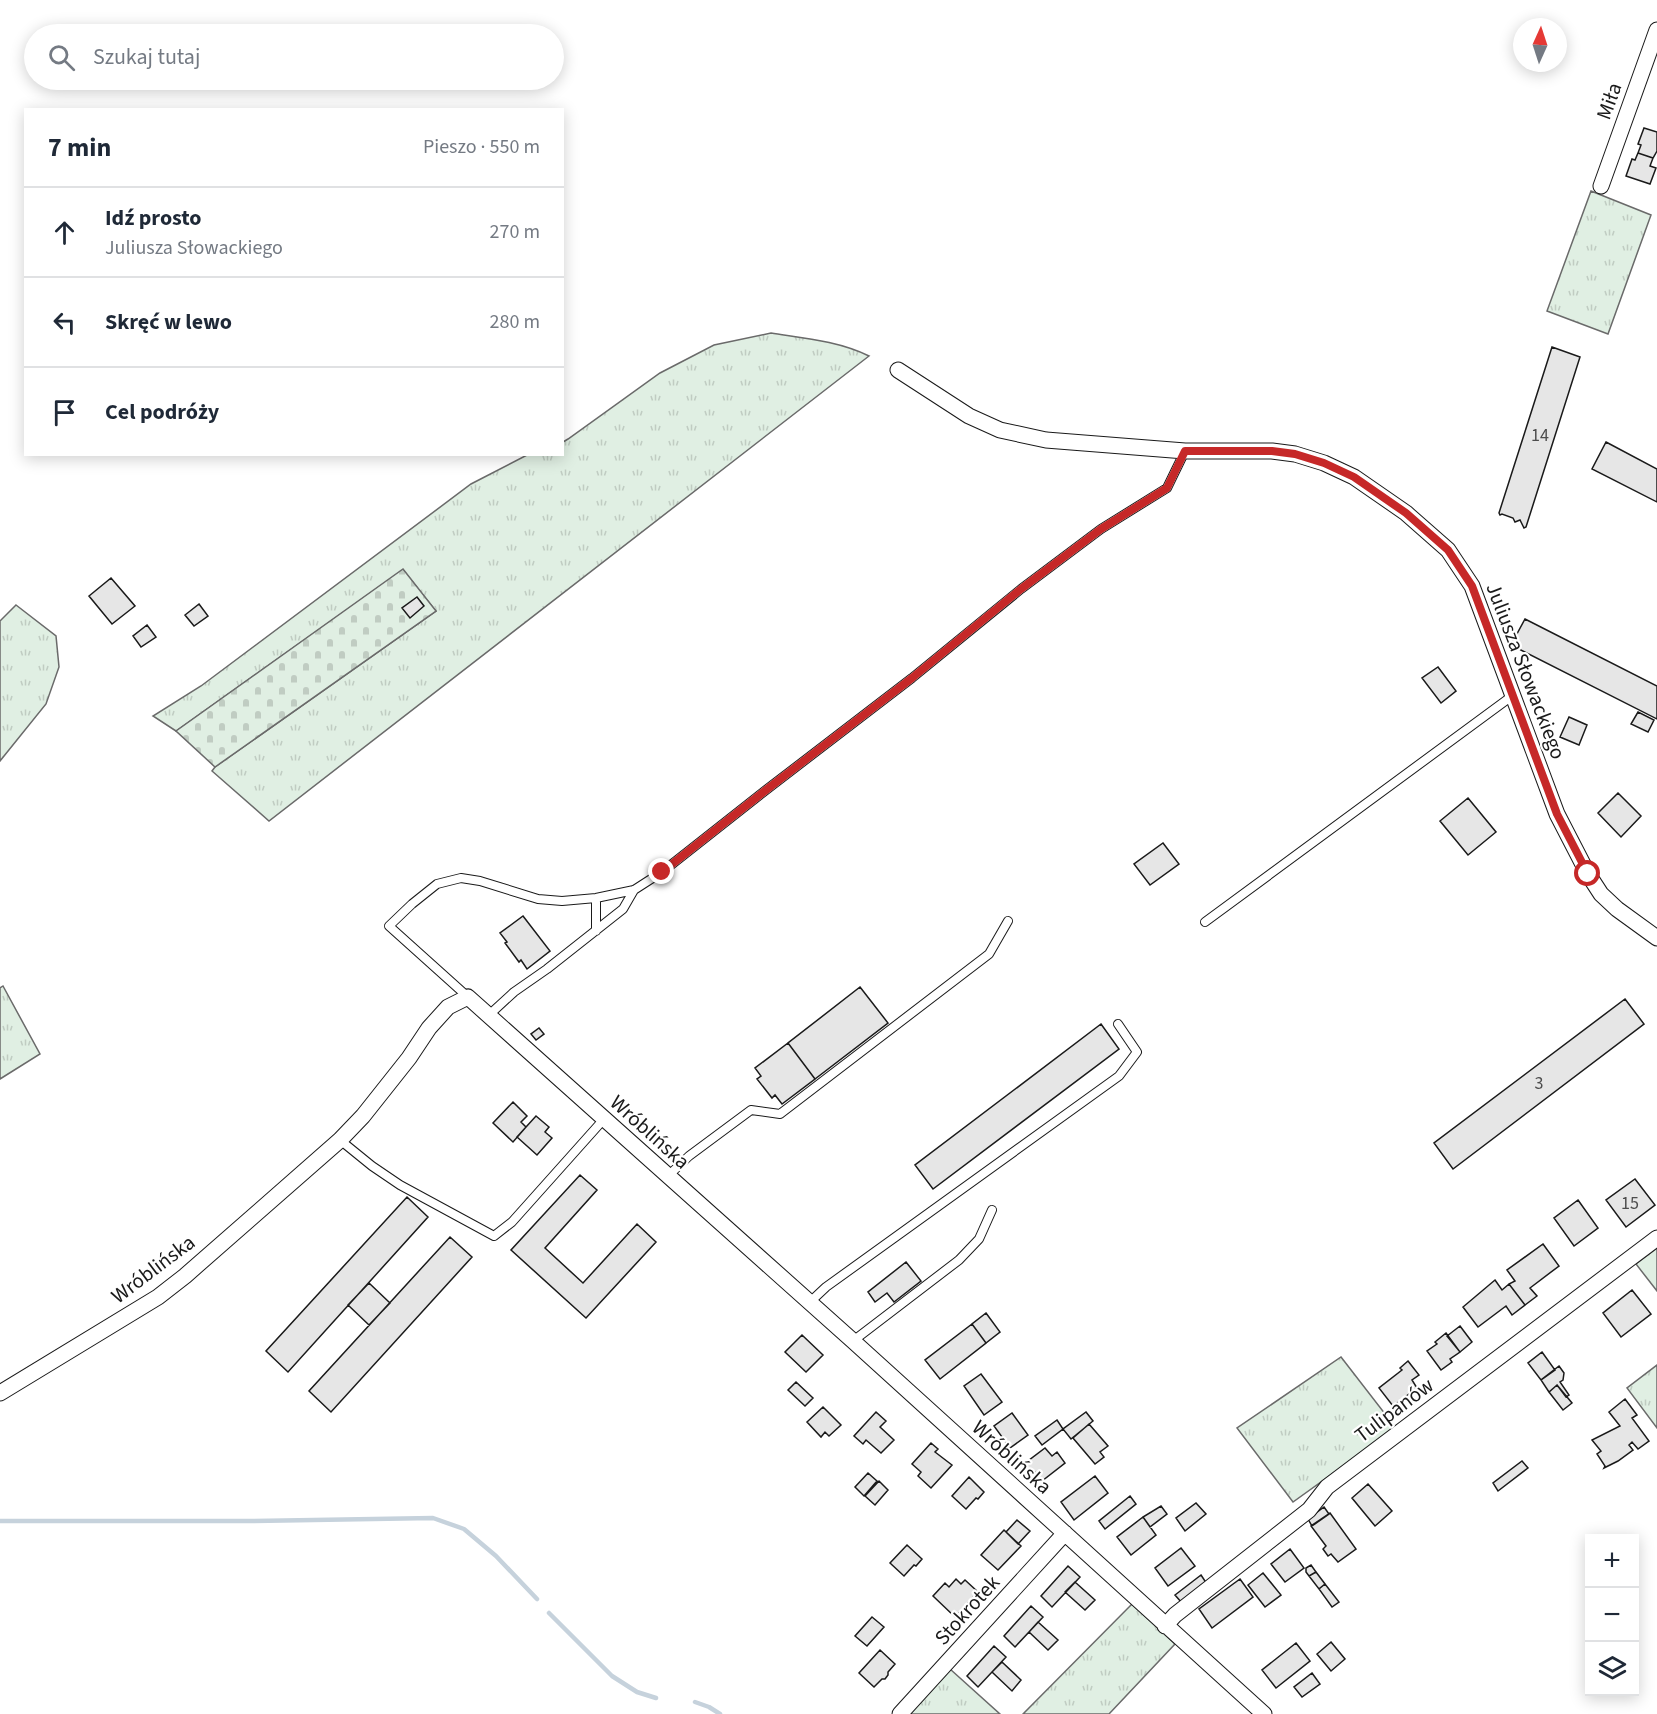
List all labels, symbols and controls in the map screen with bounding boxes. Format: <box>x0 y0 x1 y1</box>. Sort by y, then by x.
north arrow <box>1513 18 1567 72</box>
search box <box>24 24 564 90</box>
icon: search <box>45 41 78 74</box>
text: Szukaj tutaj <box>93 41 200 73</box>
street label: Miła <box>1589 78 1629 124</box>
text: 7 min <box>48 129 111 166</box>
text: Pieszo · 550 m <box>423 133 540 161</box>
text: Idź prosto <box>105 202 202 234</box>
icon: ahead <box>48 216 81 249</box>
text: 270 m <box>490 218 540 246</box>
text: Juliusza Słowackiego <box>105 234 283 262</box>
icon: left <box>48 306 81 339</box>
text: Skręć w lewo <box>105 306 232 338</box>
text: 280 m <box>490 308 540 336</box>
icon: arrive <box>48 396 81 429</box>
text: Cel podróży <box>105 396 219 428</box>
house number: 14 <box>1531 423 1549 448</box>
street label: Juliusza Słowackiego <box>1479 578 1573 764</box>
route end <box>648 858 674 884</box>
route start <box>1574 860 1600 886</box>
house number: 3 <box>1535 1071 1544 1096</box>
street label: Wróblińska <box>603 1088 697 1176</box>
house number: 15 <box>1621 1191 1639 1216</box>
street label: Wróblińska <box>105 1227 201 1311</box>
street label: Tulipanów <box>1348 1370 1440 1450</box>
street label: Wróblińska <box>965 1413 1059 1501</box>
map controls <box>1585 1534 1639 1696</box>
button: + <box>1585 1534 1639 1588</box>
street label: Stokrotek <box>927 1568 1007 1652</box>
button: − <box>1585 1588 1639 1642</box>
button: layers <box>1585 1642 1639 1696</box>

